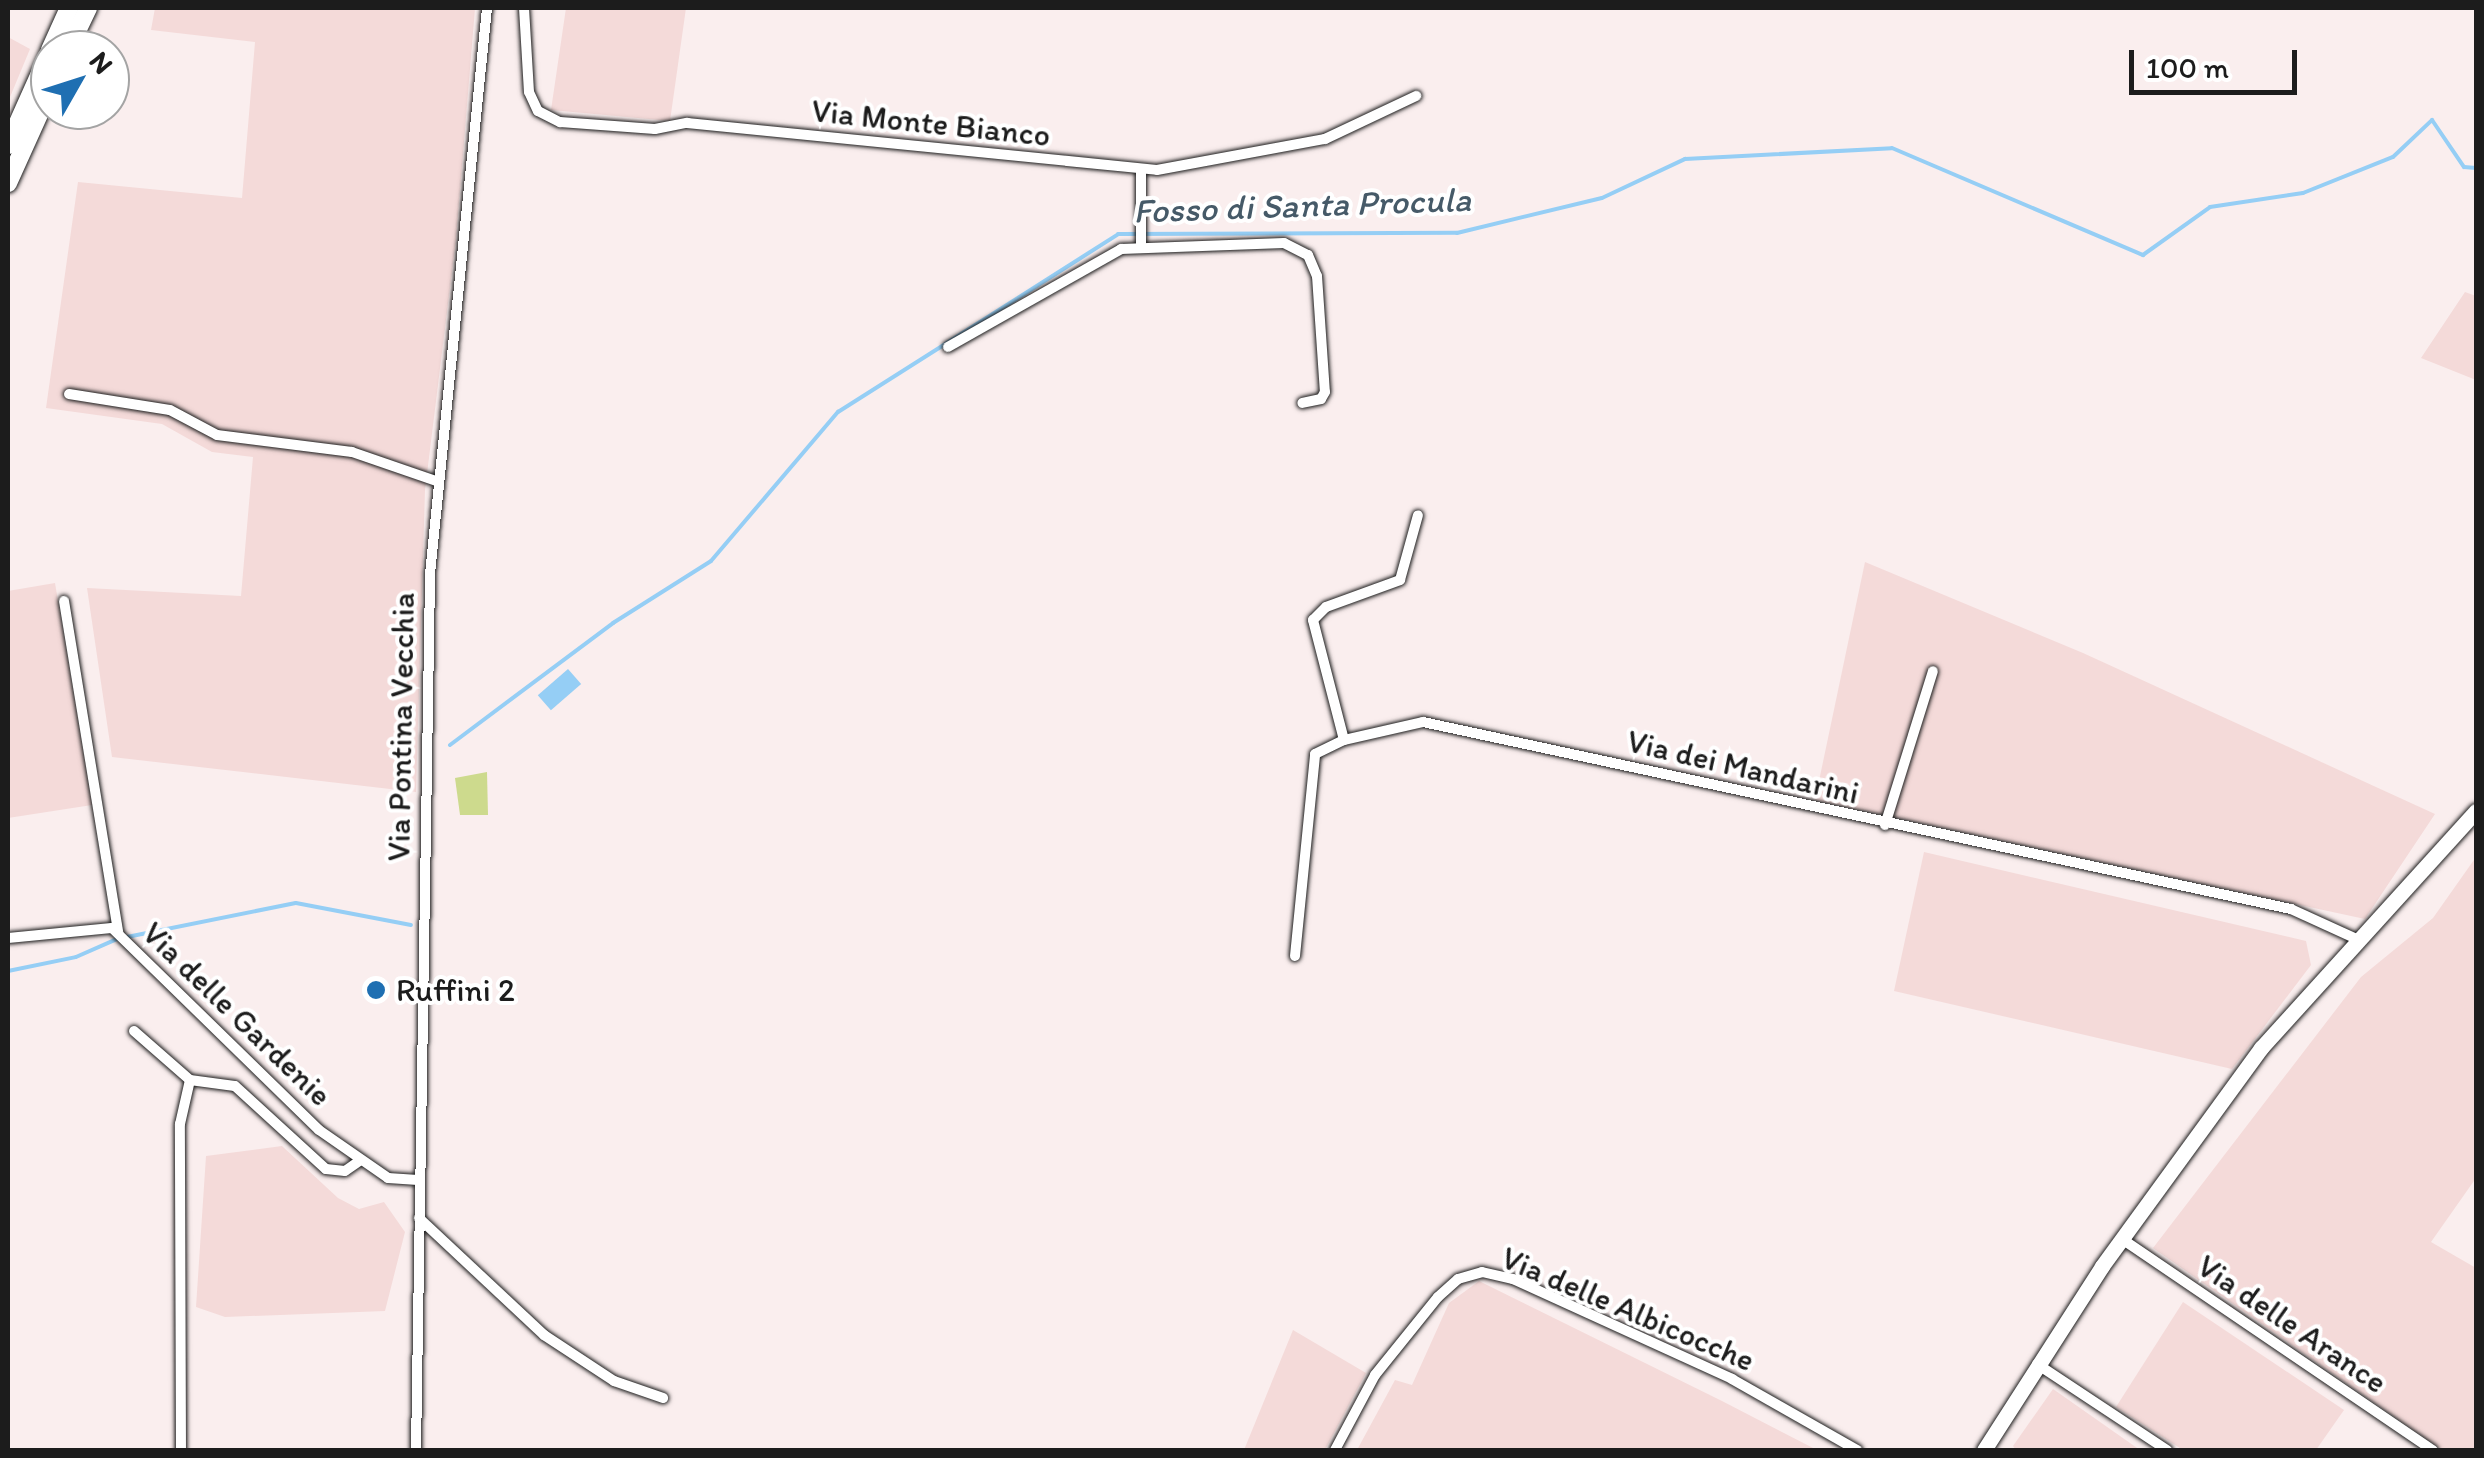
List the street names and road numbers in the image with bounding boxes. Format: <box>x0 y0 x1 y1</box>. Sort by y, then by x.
street label: Via Monte Bianco <box>811 91 1051 155</box>
street label: Via Pontina Vecchia <box>379 593 423 861</box>
street label: Via dei Mandarini <box>1623 722 1863 812</box>
street label: Via delle Gardenie <box>134 914 340 1114</box>
street label: Via delle Albicocche <box>1496 1238 1760 1380</box>
street label: Via delle Arance <box>2190 1246 2394 1402</box>

